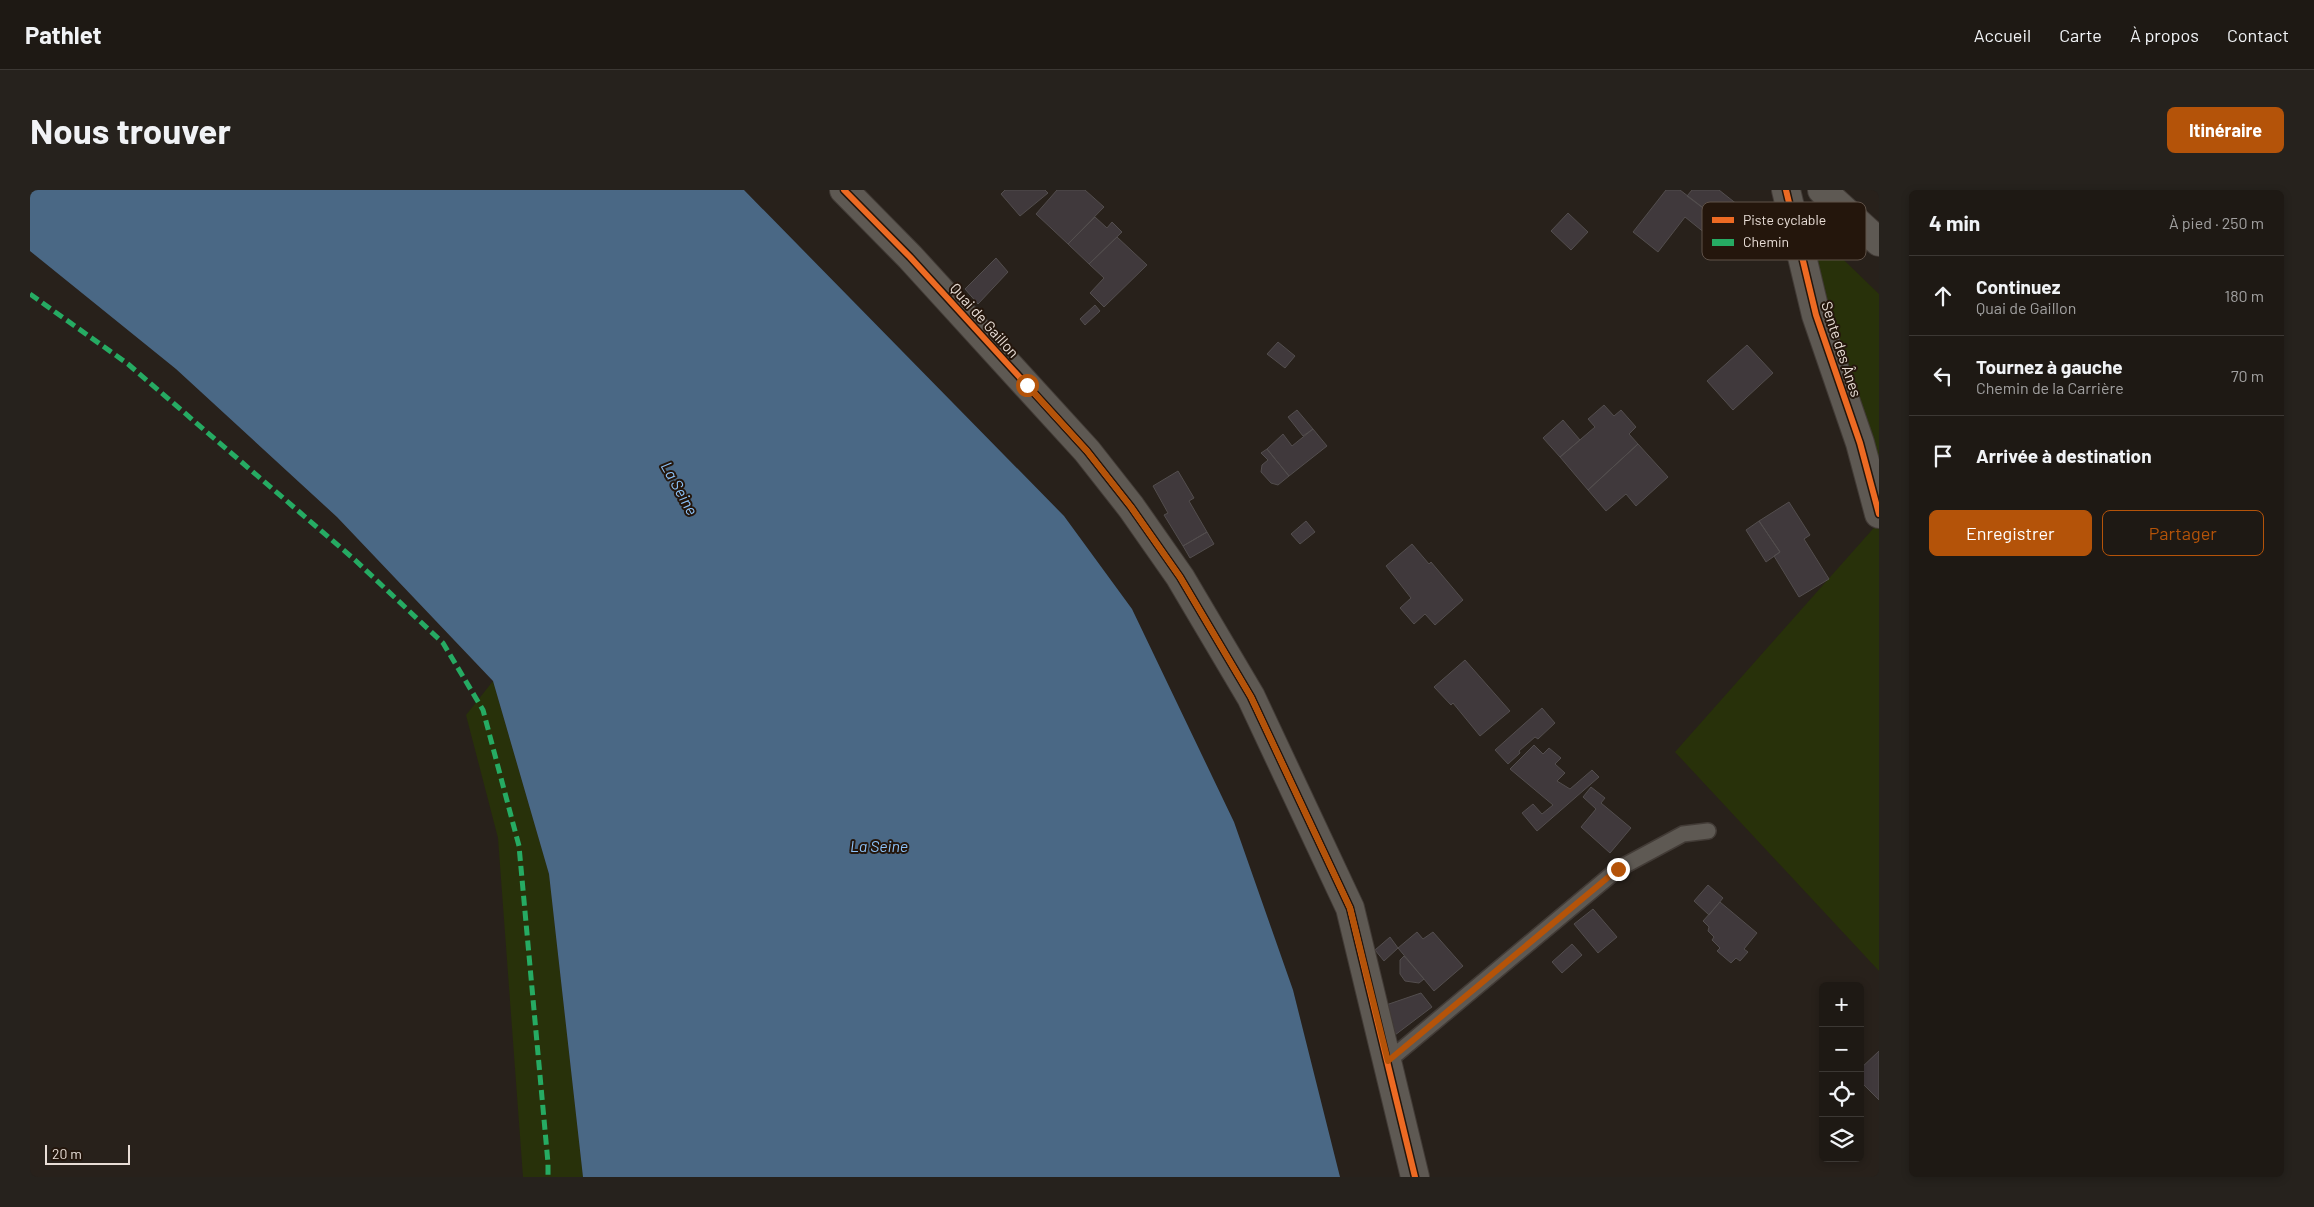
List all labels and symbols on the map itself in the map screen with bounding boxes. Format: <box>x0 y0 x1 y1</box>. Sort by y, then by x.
legend <box>1702 202 1866 260</box>
text: Piste cyclable <box>1743 211 1826 228</box>
text: Chemin <box>1743 233 1789 250</box>
street label: Quai de Gaillon <box>947 279 1023 361</box>
street label: Sente des Ânes <box>1818 299 1866 399</box>
route start <box>1016 374 1039 397</box>
water label: La Seine <box>658 458 702 518</box>
water label: La Seine <box>850 836 908 855</box>
route end <box>1607 858 1630 881</box>
scale bar <box>45 1142 130 1165</box>

